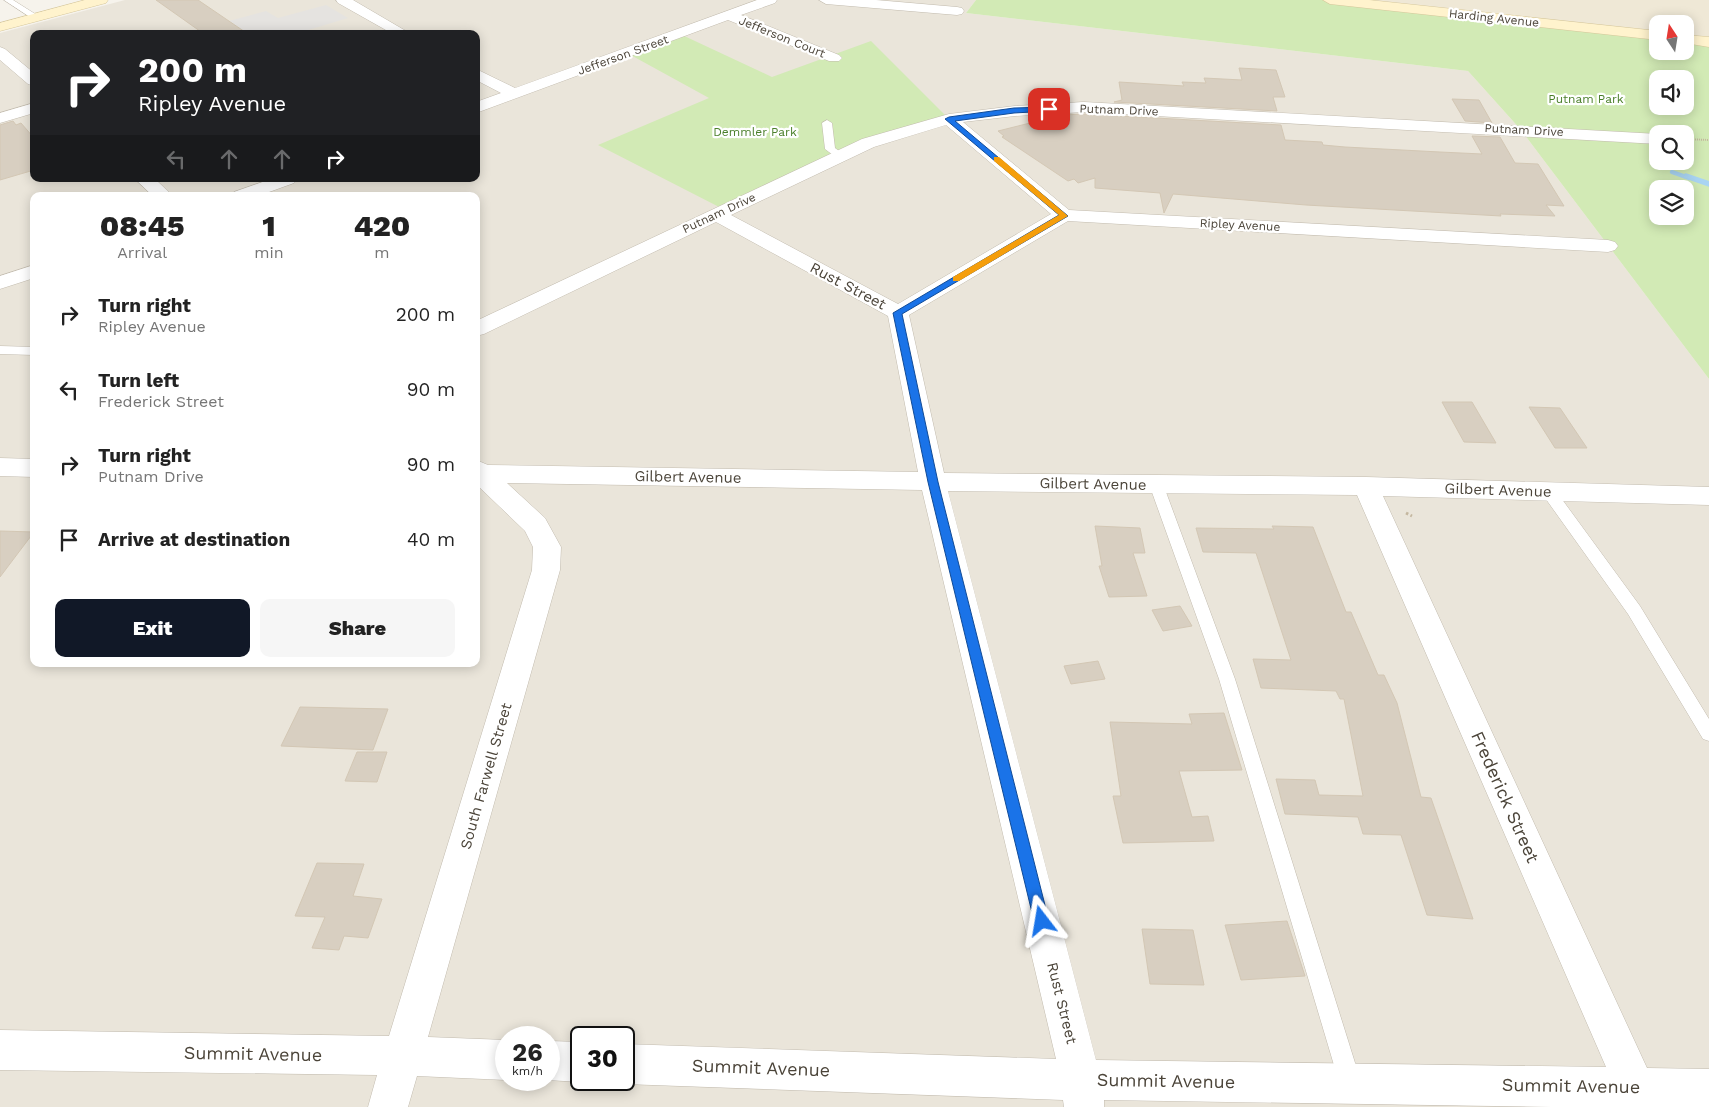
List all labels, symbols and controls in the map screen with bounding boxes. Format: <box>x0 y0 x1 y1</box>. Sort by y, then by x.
street label: Harding Avenue <box>1448 6 1540 30</box>
street label: Jefferson Court <box>737 13 827 61</box>
north arrow <box>1649 15 1694 60</box>
map controls <box>1649 15 1694 225</box>
street label: Jefferson Street <box>576 32 670 78</box>
text: 200 m <box>138 49 247 91</box>
icon: right <box>55 50 120 115</box>
button: sound <box>1649 70 1694 115</box>
pin <box>1028 88 1070 130</box>
text: Ripley Avenue <box>138 91 286 116</box>
park label: Putnam Park <box>1548 92 1624 106</box>
icon: arrive <box>1035 95 1063 123</box>
street label: Putnam Drive <box>1079 102 1159 118</box>
street label: Putnam Drive <box>1484 121 1564 139</box>
park label: Demmler Park <box>713 125 797 139</box>
button: search <box>1649 125 1694 170</box>
icon: left <box>162 145 190 173</box>
icon: ahead <box>215 145 243 173</box>
icon: ahead <box>268 145 296 173</box>
icon: right <box>321 145 349 173</box>
button: layers <box>1649 180 1694 225</box>
street label: Putnam Drive <box>680 190 758 236</box>
text: 08:45 <box>100 208 185 243</box>
text: 1 <box>262 208 276 243</box>
text: 420 <box>353 208 410 243</box>
street label: Ripley Avenue <box>1199 216 1281 234</box>
text: Arrival <box>117 243 167 262</box>
text: min <box>254 243 284 262</box>
text: m <box>374 243 389 262</box>
street label: Rust Street <box>807 258 890 314</box>
text: Turn right <box>98 294 191 317</box>
icon: right <box>55 301 83 329</box>
text: 200 m <box>396 303 455 326</box>
text: Ripley Avenue <box>98 317 206 336</box>
text: Turn left <box>98 369 179 392</box>
icon: left <box>55 376 83 404</box>
text: 90 m <box>407 378 455 401</box>
text: Frederick Street <box>98 392 224 411</box>
text: Turn right <box>98 444 191 467</box>
icon: right <box>55 451 83 479</box>
text: 90 m <box>407 453 455 476</box>
text: Putnam Drive <box>98 467 204 486</box>
street label: Gilbert Avenue <box>634 467 742 487</box>
street label: Gilbert Avenue <box>1039 474 1147 494</box>
street label: Gilbert Avenue <box>1444 479 1552 501</box>
icon: arrive <box>55 526 83 554</box>
text: Arrive at destination <box>98 528 290 551</box>
text: 40 m <box>407 528 455 551</box>
button: Exit <box>55 599 250 657</box>
button: Share <box>260 599 455 657</box>
street label: South Farwell Street <box>456 700 516 851</box>
street label: Frederick Street <box>1467 728 1544 866</box>
position arrow <box>1015 894 1067 946</box>
street label: Rust Street <box>1043 960 1081 1046</box>
speed limit sign: 30 <box>570 1026 635 1091</box>
text: 26 <box>512 1038 543 1067</box>
street label: Summit Avenue <box>184 1042 322 1065</box>
street label: Summit Avenue <box>692 1055 830 1080</box>
text: km/h <box>512 1064 543 1078</box>
street label: Summit Avenue <box>1097 1069 1235 1092</box>
street label: Summit Avenue <box>1502 1074 1640 1097</box>

